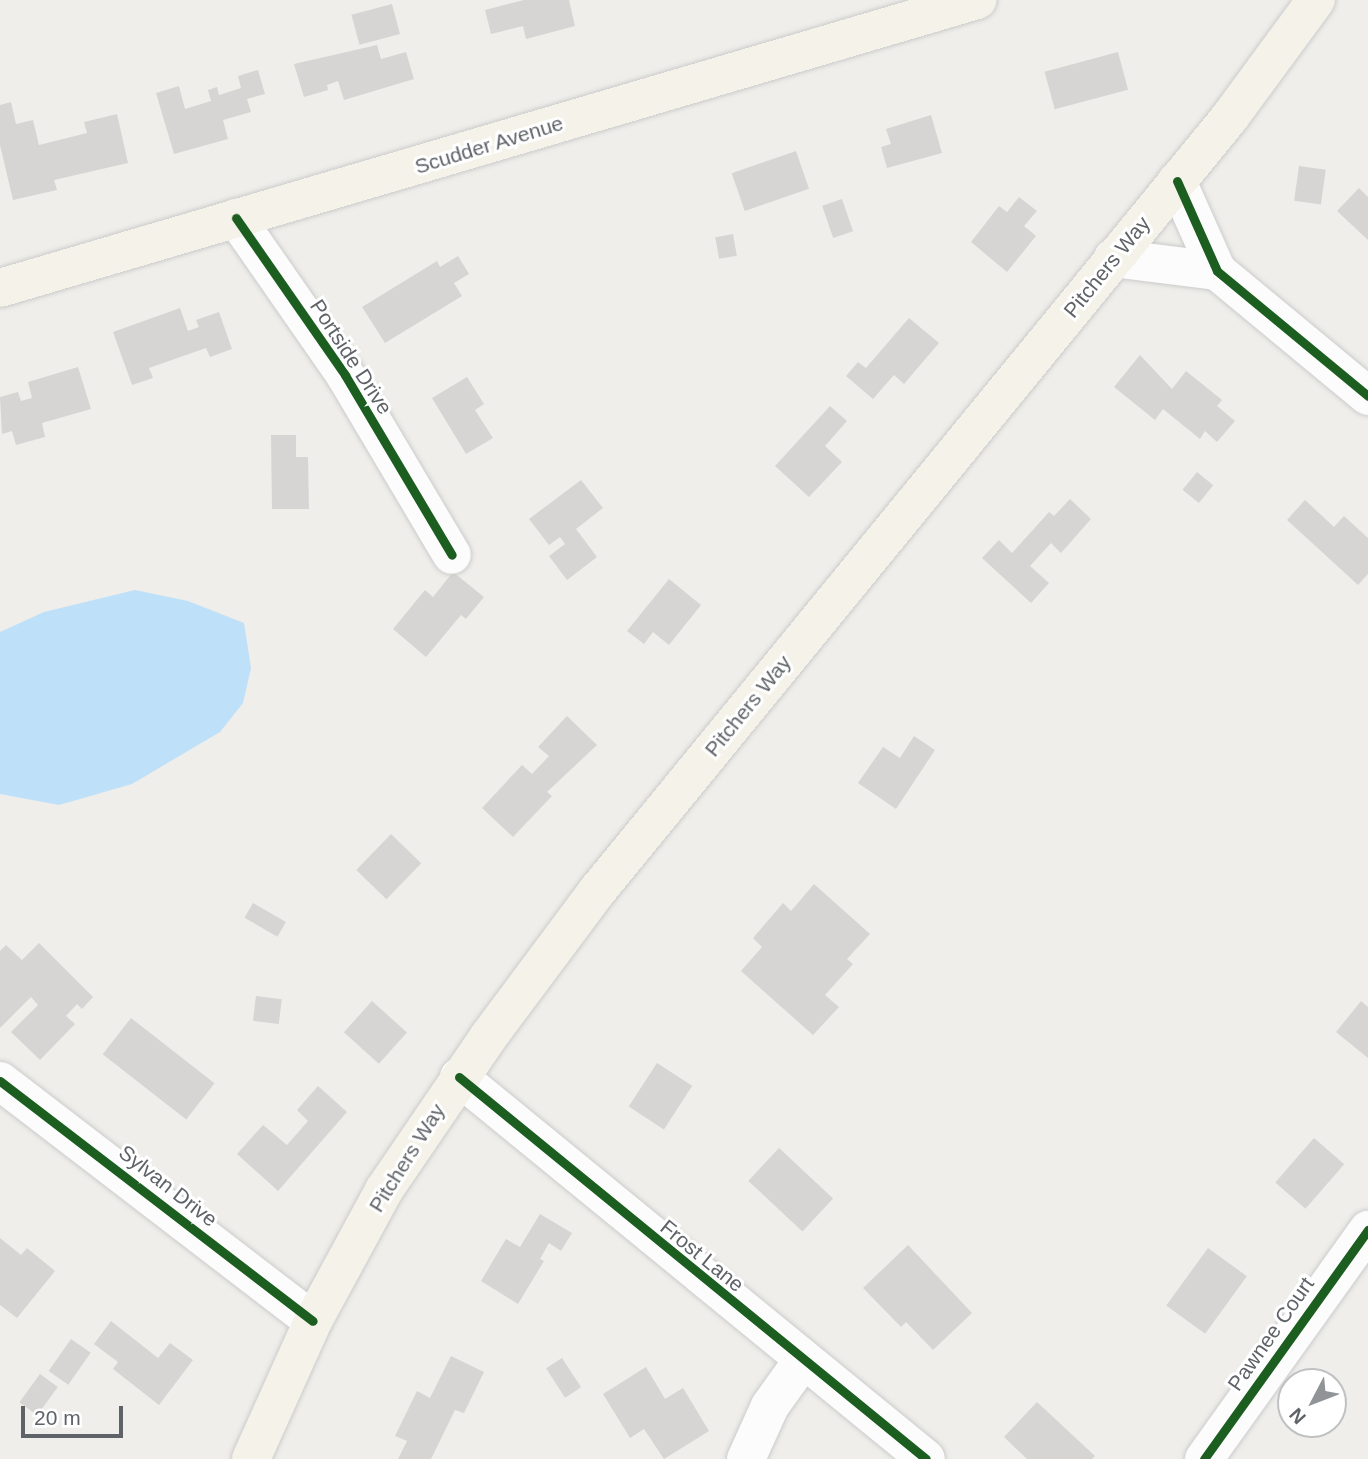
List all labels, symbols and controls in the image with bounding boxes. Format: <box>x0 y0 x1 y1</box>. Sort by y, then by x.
street label: Scudder Avenue <box>411 110 567 180</box>
street label: Pitchers Way <box>1059 211 1155 323</box>
street label: Portside Drive <box>305 295 397 419</box>
street label: Pitchers Way <box>700 650 796 762</box>
street label: Pitchers Way <box>364 1099 450 1217</box>
street label: Sylvan Drive <box>114 1140 222 1232</box>
street label: Frost Lane <box>655 1215 749 1297</box>
street label: Pawnee Court <box>1223 1272 1319 1396</box>
north arrow <box>1277 1368 1347 1438</box>
scale bar <box>24 1392 126 1436</box>
text: N <box>1285 1404 1310 1428</box>
text: 20 m <box>34 1406 81 1429</box>

